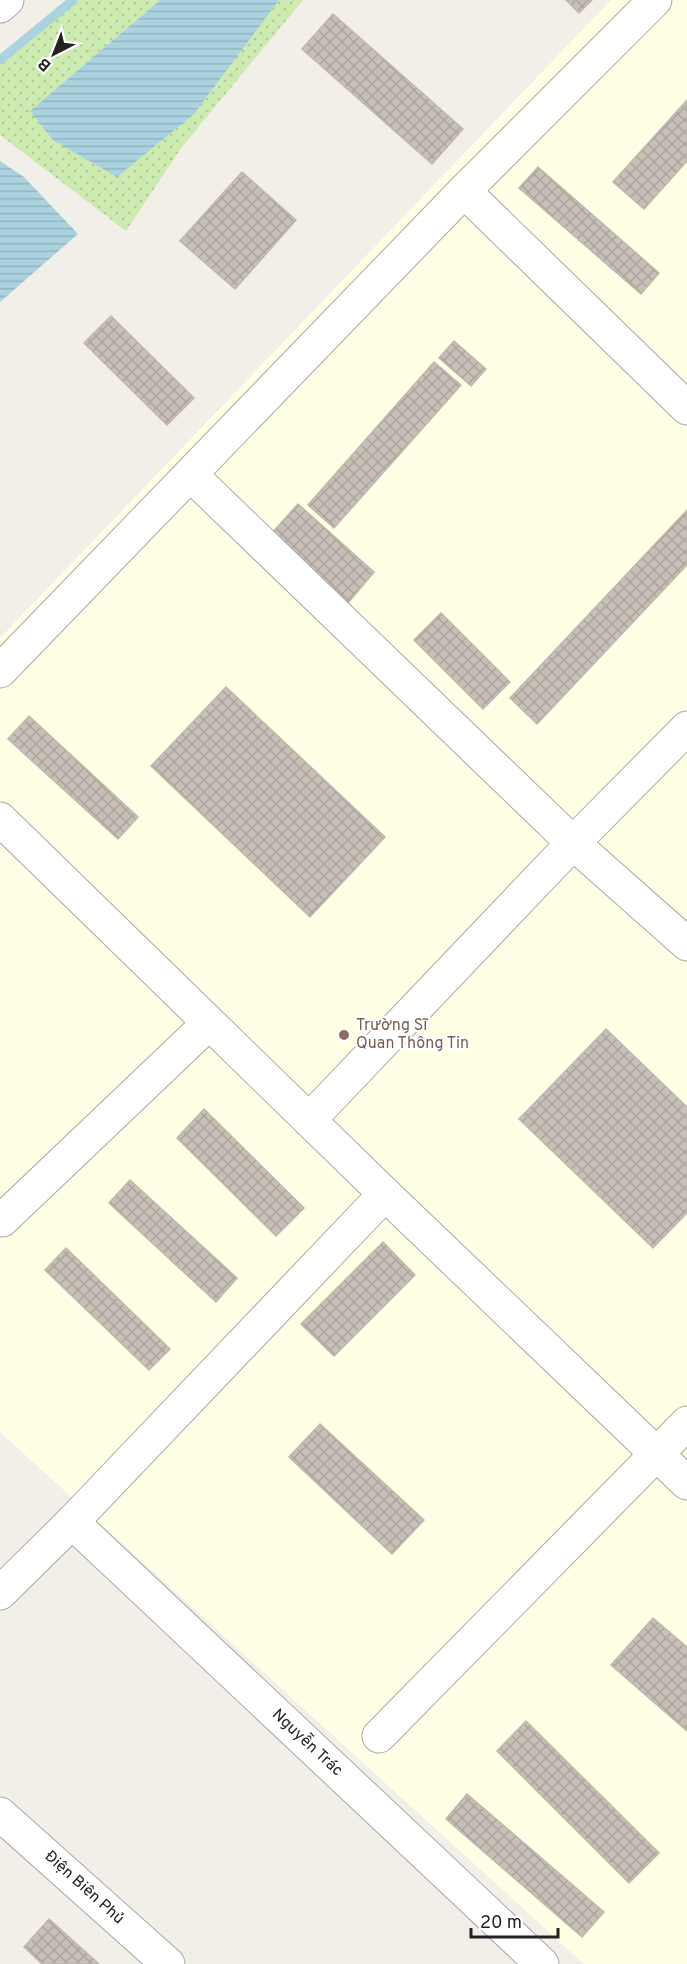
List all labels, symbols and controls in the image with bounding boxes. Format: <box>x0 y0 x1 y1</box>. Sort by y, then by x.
north arrow <box>24 24 84 84</box>
text: B <box>35 53 56 75</box>
place label: Trường Sĩ Quan Thông Tin <box>356 1016 469 1054</box>
marker: Trường Sĩ Quan Thông Tin <box>337 1028 351 1042</box>
street label: Nguyễn Trác <box>267 1704 348 1781</box>
street label: Điện Biên Phủ <box>40 1847 128 1929</box>
scale bar <box>471 1901 558 1939</box>
text: 20 m <box>480 1912 522 1935</box>

